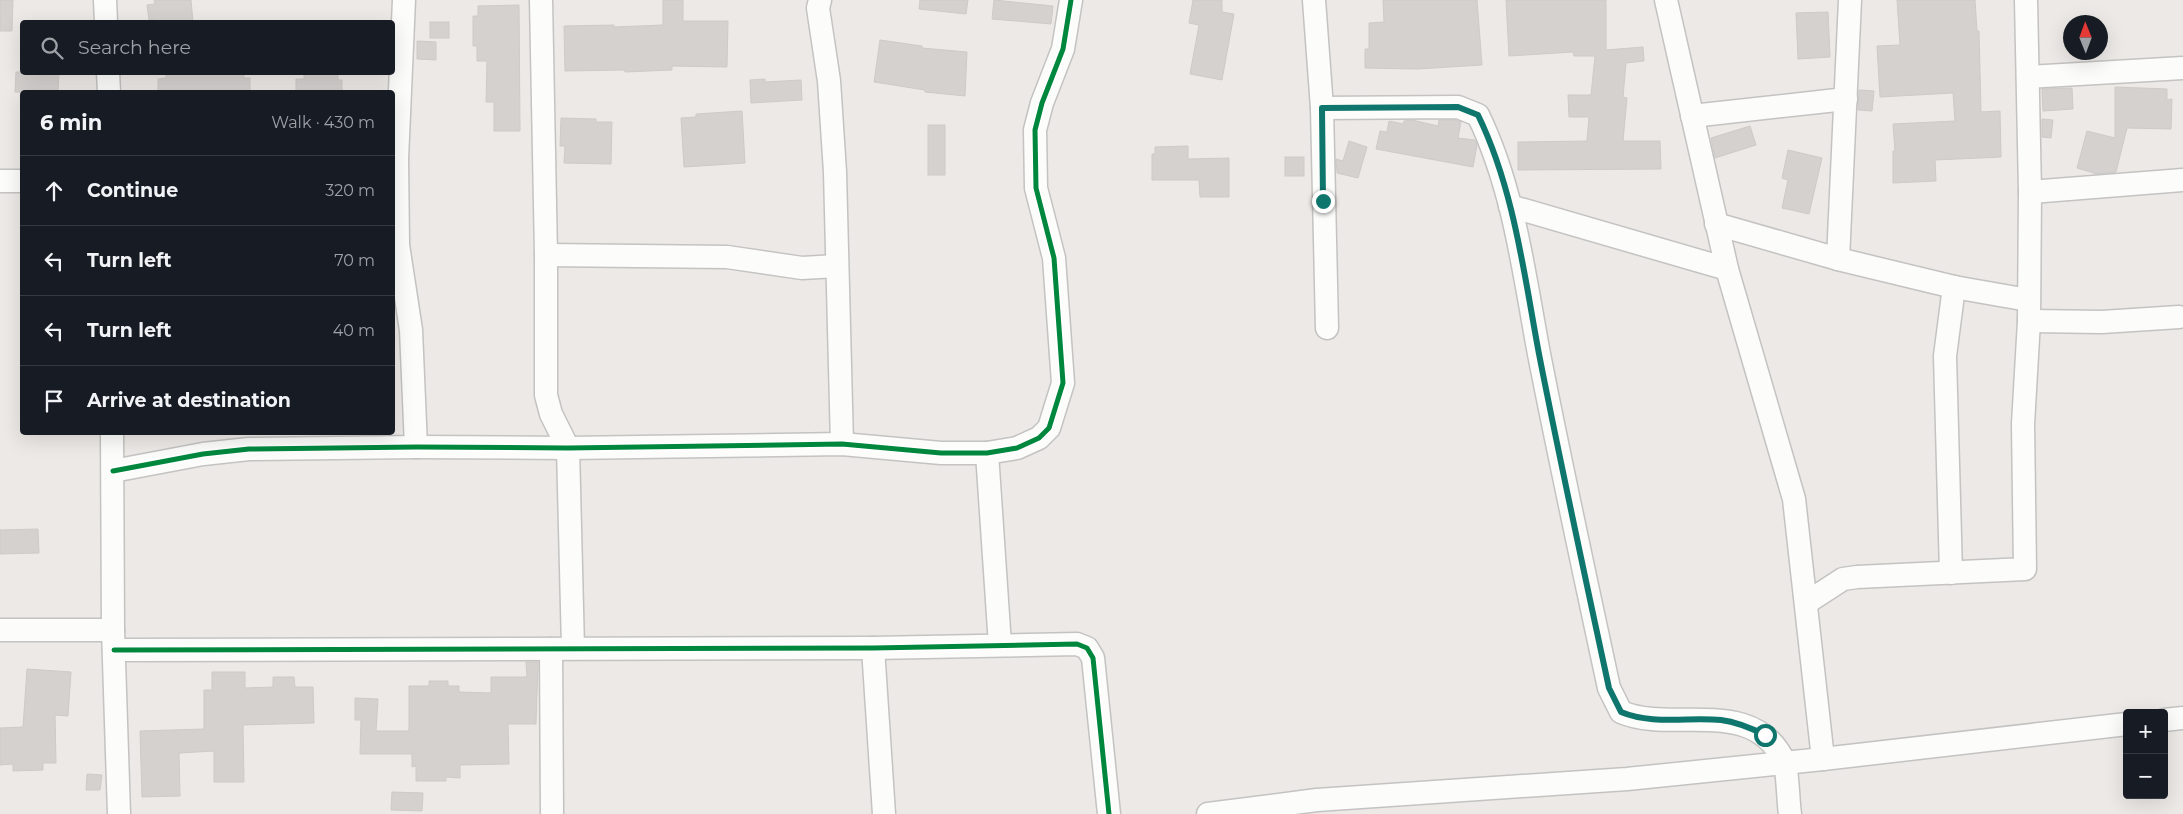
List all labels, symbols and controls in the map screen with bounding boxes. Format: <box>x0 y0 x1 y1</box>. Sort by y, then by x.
north arrow <box>2063 15 2108 60</box>
search box <box>20 20 395 75</box>
icon: search <box>38 34 66 62</box>
text: Search here <box>78 36 191 59</box>
text: 6 min <box>40 110 102 135</box>
text: Walk · 430 m <box>271 113 375 132</box>
icon: ahead <box>40 177 68 205</box>
text: Continue <box>87 179 178 202</box>
text: 320 m <box>325 181 375 200</box>
route end <box>1312 190 1335 213</box>
icon: left <box>40 247 68 275</box>
text: Turn left <box>87 249 172 272</box>
text: 70 m <box>334 251 375 270</box>
icon: left <box>40 317 68 345</box>
text: Turn left <box>87 319 172 342</box>
text: 40 m <box>333 321 375 340</box>
icon: arrive <box>40 387 68 415</box>
text: Arrive at destination <box>87 389 291 412</box>
map controls <box>2123 709 2168 799</box>
button: + <box>2123 709 2168 754</box>
route start <box>1754 724 1777 747</box>
button: − <box>2123 754 2168 799</box>

